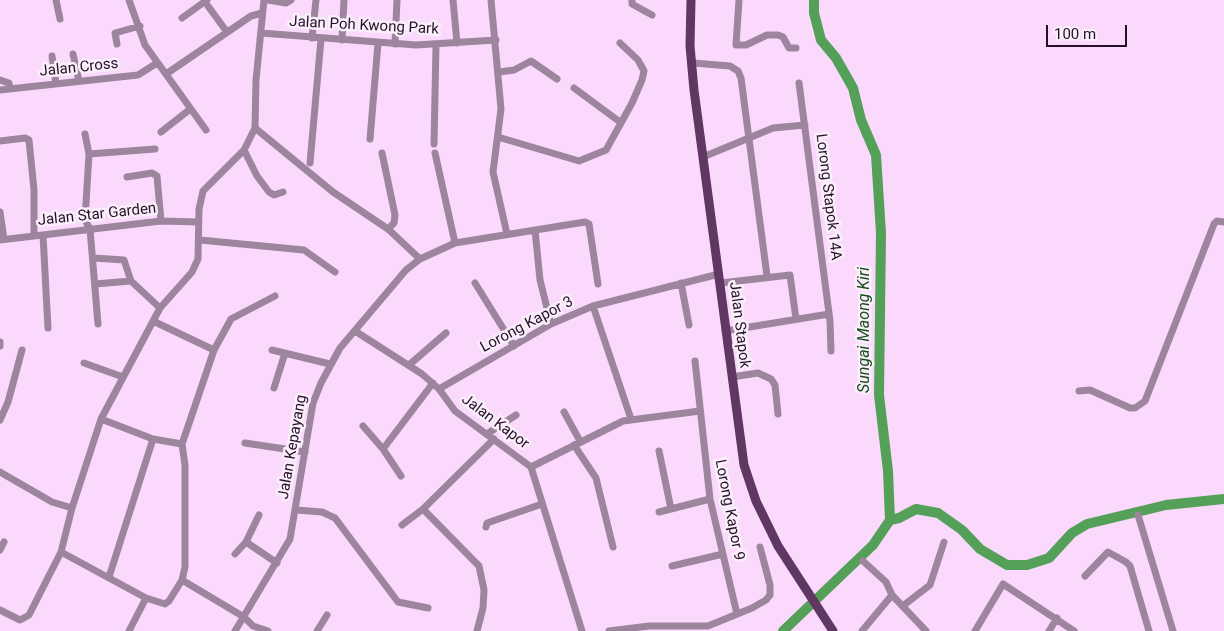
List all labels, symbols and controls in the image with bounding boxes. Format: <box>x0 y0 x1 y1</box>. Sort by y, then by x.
street label: Jalan Poh Kwong Park <box>289 13 439 39</box>
scale bar <box>1049 15 1130 47</box>
text: 100 m <box>1054 25 1096 43</box>
street label: Jalan Cross <box>39 55 119 81</box>
street label: Lorong Stapok 14A <box>811 133 845 261</box>
street label: Jalan Star Garden <box>37 200 157 230</box>
water label: Sungai Maong Kiri <box>855 267 875 393</box>
street label: Jalan Stapok <box>725 281 753 369</box>
street label: Lorong Kapor 3 <box>478 293 576 357</box>
street label: Jalan Kapor <box>458 391 532 453</box>
street label: Jalan Kepayang <box>275 393 311 501</box>
street label: Lorong Kapor 9 <box>710 458 748 562</box>

